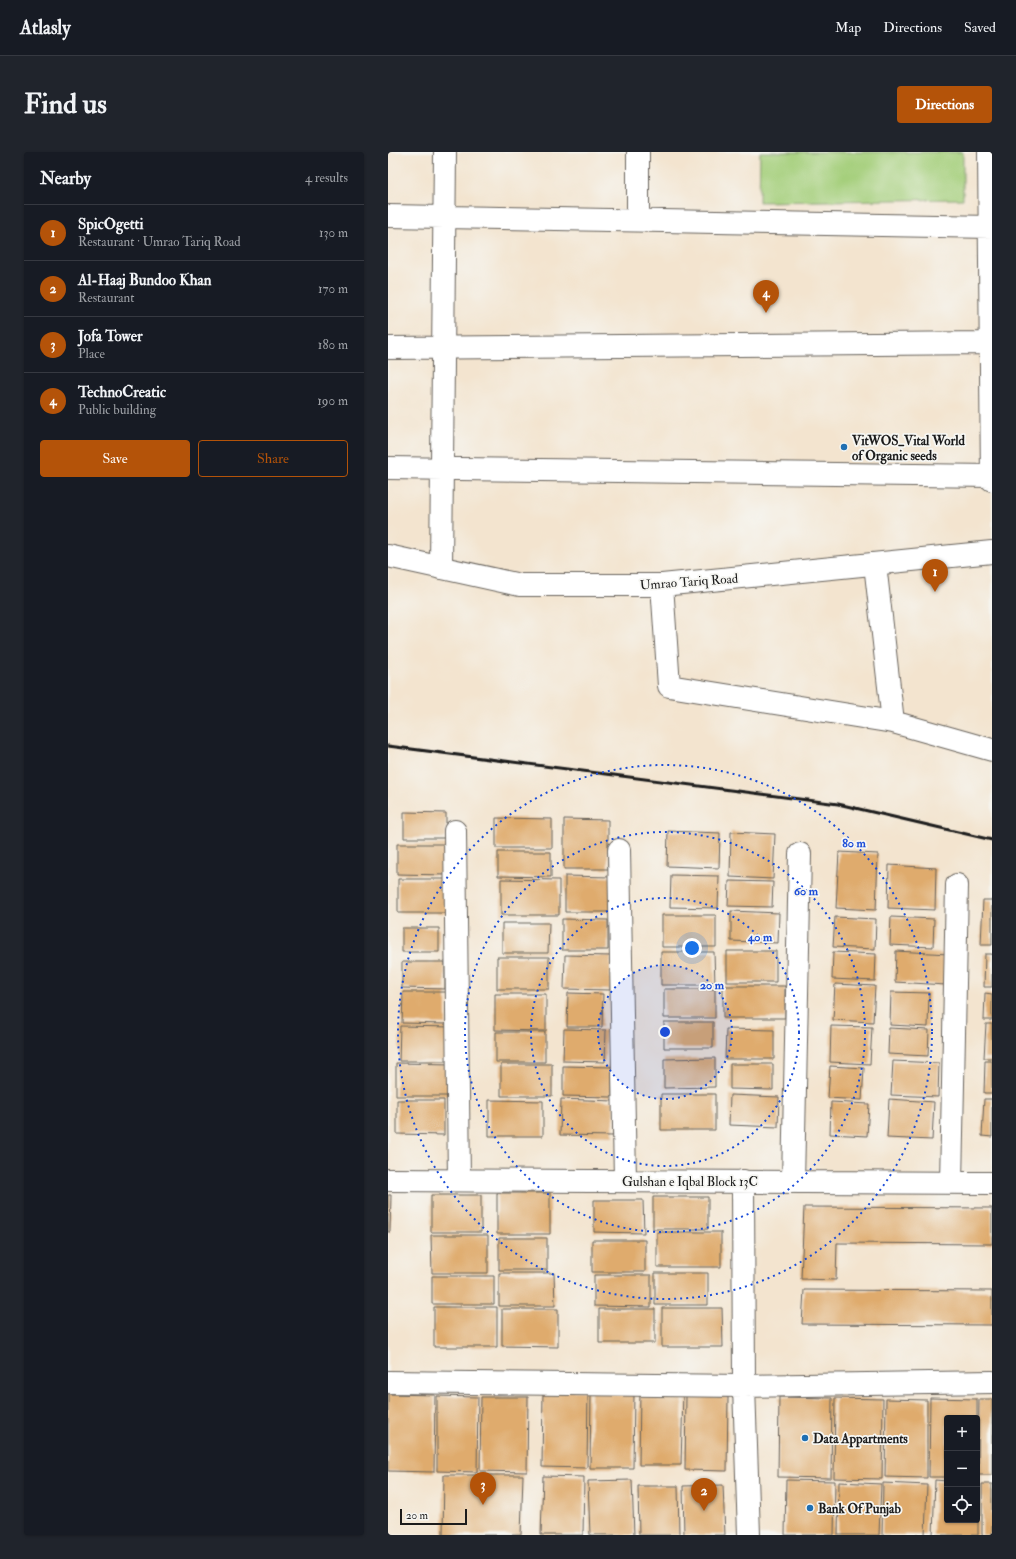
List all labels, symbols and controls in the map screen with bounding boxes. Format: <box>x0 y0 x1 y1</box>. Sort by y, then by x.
text: Atlasly <box>20 16 71 40</box>
text: Map <box>835 19 861 36</box>
text: Directions <box>883 19 942 36</box>
text: Saved <box>964 19 996 36</box>
button: Directions <box>897 86 992 123</box>
text: Find us <box>24 87 107 122</box>
text: Nearby <box>40 168 91 189</box>
text: 4 results <box>305 170 348 186</box>
text: SpicOgetti <box>78 215 143 234</box>
text: 1 <box>51 225 55 241</box>
text: 130 m <box>319 225 348 241</box>
text: Restaurant · Umrao Tariq Road <box>78 234 241 250</box>
text: Al-Haaj Bundoo Khan <box>78 271 212 290</box>
pin: 4 <box>753 280 779 313</box>
text: 2 <box>50 281 56 297</box>
text: 170 m <box>318 281 348 297</box>
text: Restaurant <box>78 290 134 306</box>
text: Jofa Tower <box>78 327 143 346</box>
text: 3 <box>51 337 56 353</box>
text: 180 m <box>318 337 348 353</box>
text: Place <box>78 346 105 362</box>
text: TechnoCreatic <box>78 383 166 402</box>
text: 4 <box>49 393 57 409</box>
text: 190 m <box>317 393 348 409</box>
text: Public building <box>78 402 156 418</box>
place label: VitWOS_Vital World of Organic seeds <box>851 433 966 465</box>
button: Save <box>40 440 190 477</box>
button: Share <box>198 440 348 477</box>
marker: VitWOS_Vital World of Organic seeds <box>839 442 849 452</box>
pin: 1 <box>922 559 948 592</box>
street label: Umrao Tariq Road <box>639 571 739 593</box>
text: 80 m <box>842 836 866 851</box>
text: 60 m <box>794 884 819 899</box>
text: 40 m <box>747 930 773 945</box>
your location <box>682 938 702 958</box>
text: 20 m <box>700 978 725 993</box>
centre of rings <box>658 1025 672 1039</box>
street label: Gulshan e Iqbal Block 13C <box>622 1174 758 1190</box>
map controls <box>944 1415 980 1523</box>
button: + <box>944 1415 980 1451</box>
place label: Data Appartments <box>813 1431 908 1448</box>
marker: Data Appartments <box>800 1433 810 1443</box>
button: − <box>944 1451 980 1487</box>
pin: 3 <box>470 1472 496 1505</box>
pin: 2 <box>691 1478 717 1511</box>
button: locate <box>944 1487 980 1523</box>
place label: Bank Of Punjab <box>818 1501 901 1517</box>
marker: Bank Of Punjab <box>805 1503 815 1513</box>
scale bar <box>400 1507 467 1526</box>
text: 20 m <box>406 1509 428 1522</box>

